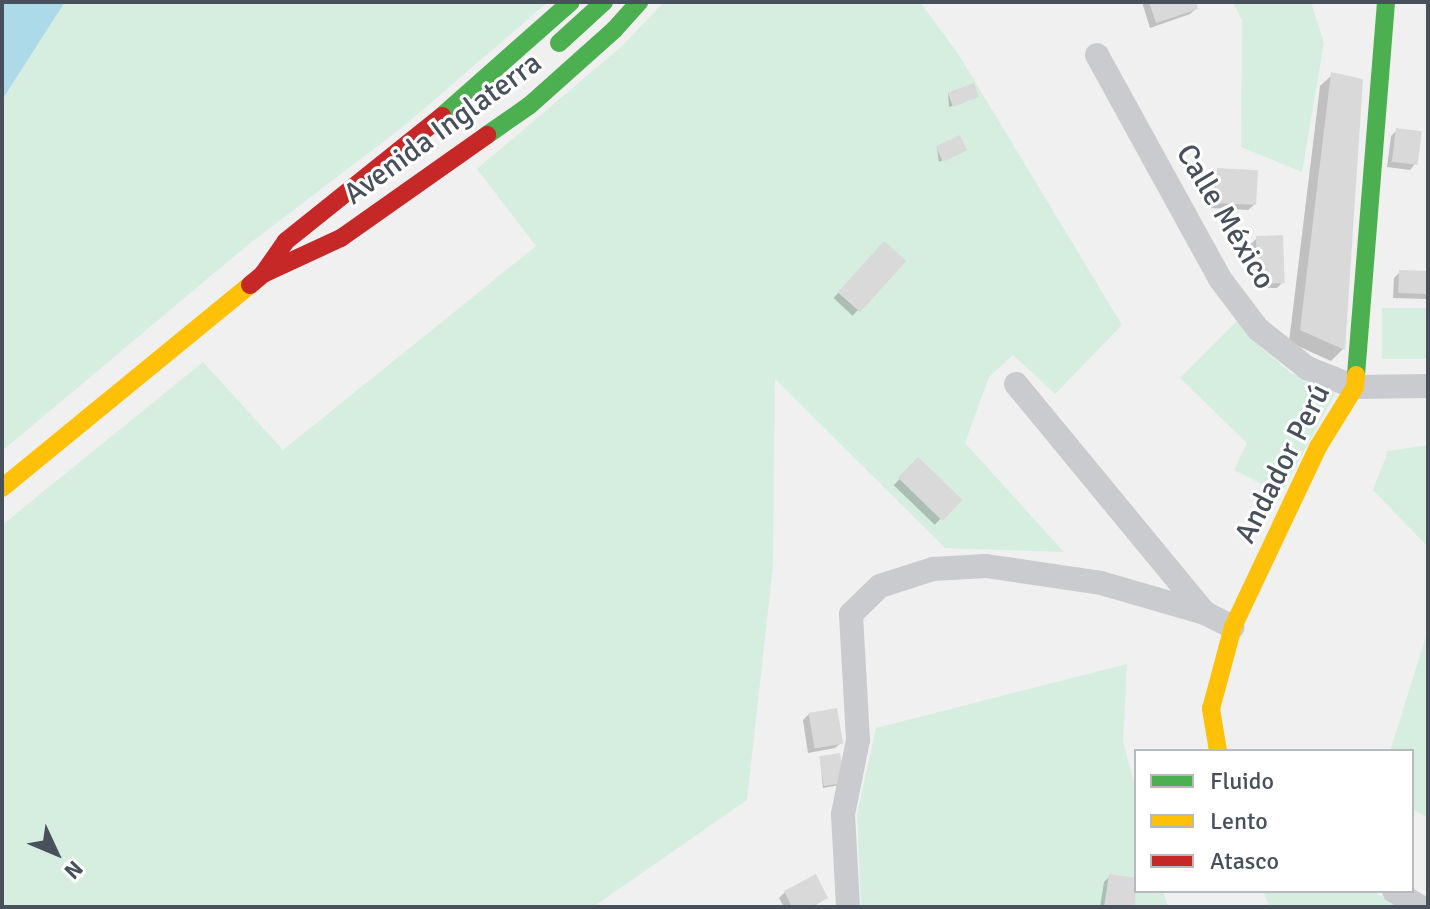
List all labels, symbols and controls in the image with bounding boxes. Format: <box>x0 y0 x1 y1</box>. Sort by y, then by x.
street label: Avenida Inglaterra <box>337 45 549 213</box>
street label: Calle México <box>1168 138 1282 296</box>
street label: Andador Perú <box>1228 379 1338 549</box>
legend <box>1134 749 1414 893</box>
text: Fluido <box>1210 766 1274 796</box>
text: Lento <box>1210 806 1268 836</box>
north arrow <box>16 813 96 893</box>
text: Atasco <box>1210 846 1279 876</box>
text: N <box>59 855 89 885</box>

